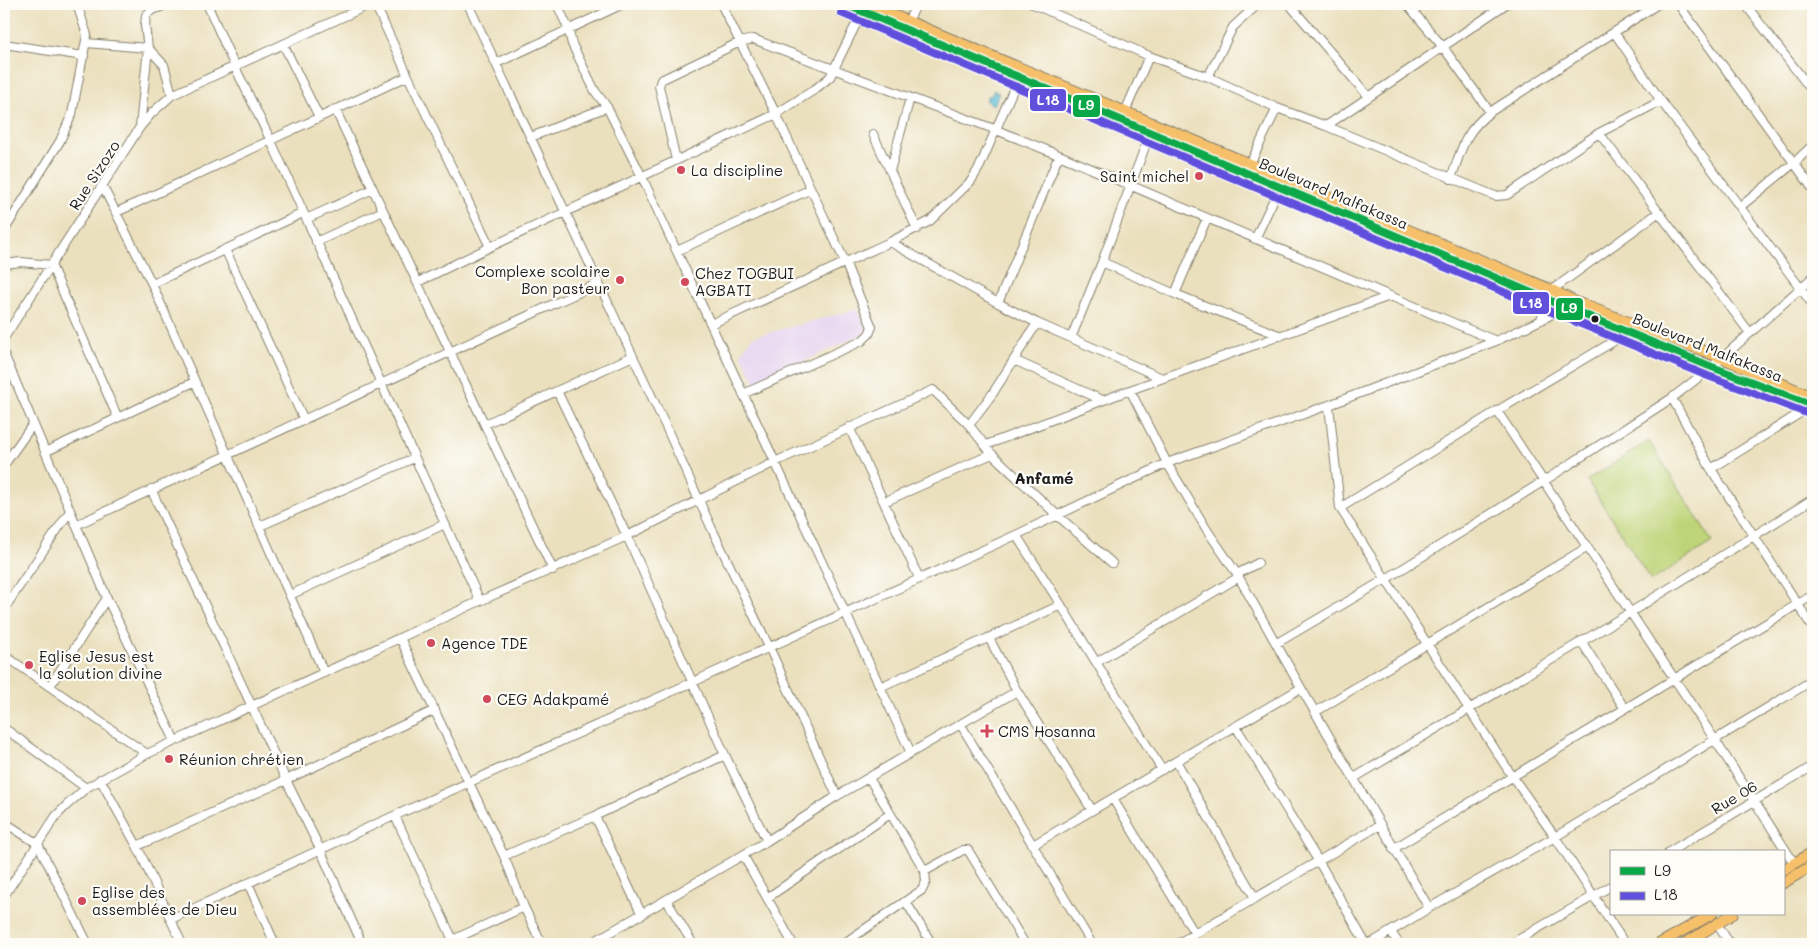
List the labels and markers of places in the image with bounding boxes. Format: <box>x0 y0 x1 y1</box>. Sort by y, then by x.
place label: La discipline <box>691 160 783 180</box>
marker: La discipline <box>675 164 687 176</box>
place label: Saint michel <box>1100 166 1189 186</box>
marker: Saint michel <box>1193 170 1205 182</box>
place label: Complexe scolaire Bon pasteur <box>475 261 610 298</box>
place label: Chez TOGBUI AGBATI <box>695 263 794 300</box>
marker: Complexe scolaire Bon pasteur <box>614 274 626 286</box>
marker: Chez TOGBUI AGBATI <box>679 276 691 288</box>
unlabelled marker <box>1590 314 1600 324</box>
place label: Agence TDE <box>441 633 528 653</box>
marker: Agence TDE <box>425 637 437 649</box>
place label: Eglise Jesus est la solution divine <box>39 646 162 683</box>
marker: Eglise Jesus est la solution divine <box>23 659 35 671</box>
place label: CEG Adakpamé <box>497 689 609 709</box>
marker: CEG Adakpamé <box>481 693 493 705</box>
place label: CMS Hosanna <box>998 721 1096 741</box>
marker: CMS Hosanna <box>980 724 994 738</box>
place label: Réunion chrétien <box>179 749 304 769</box>
marker: Réunion chrétien <box>163 753 175 765</box>
place label: Eglise des assemblées de Dieu <box>92 882 237 919</box>
marker: Eglise des assemblées de Dieu <box>76 895 88 907</box>

